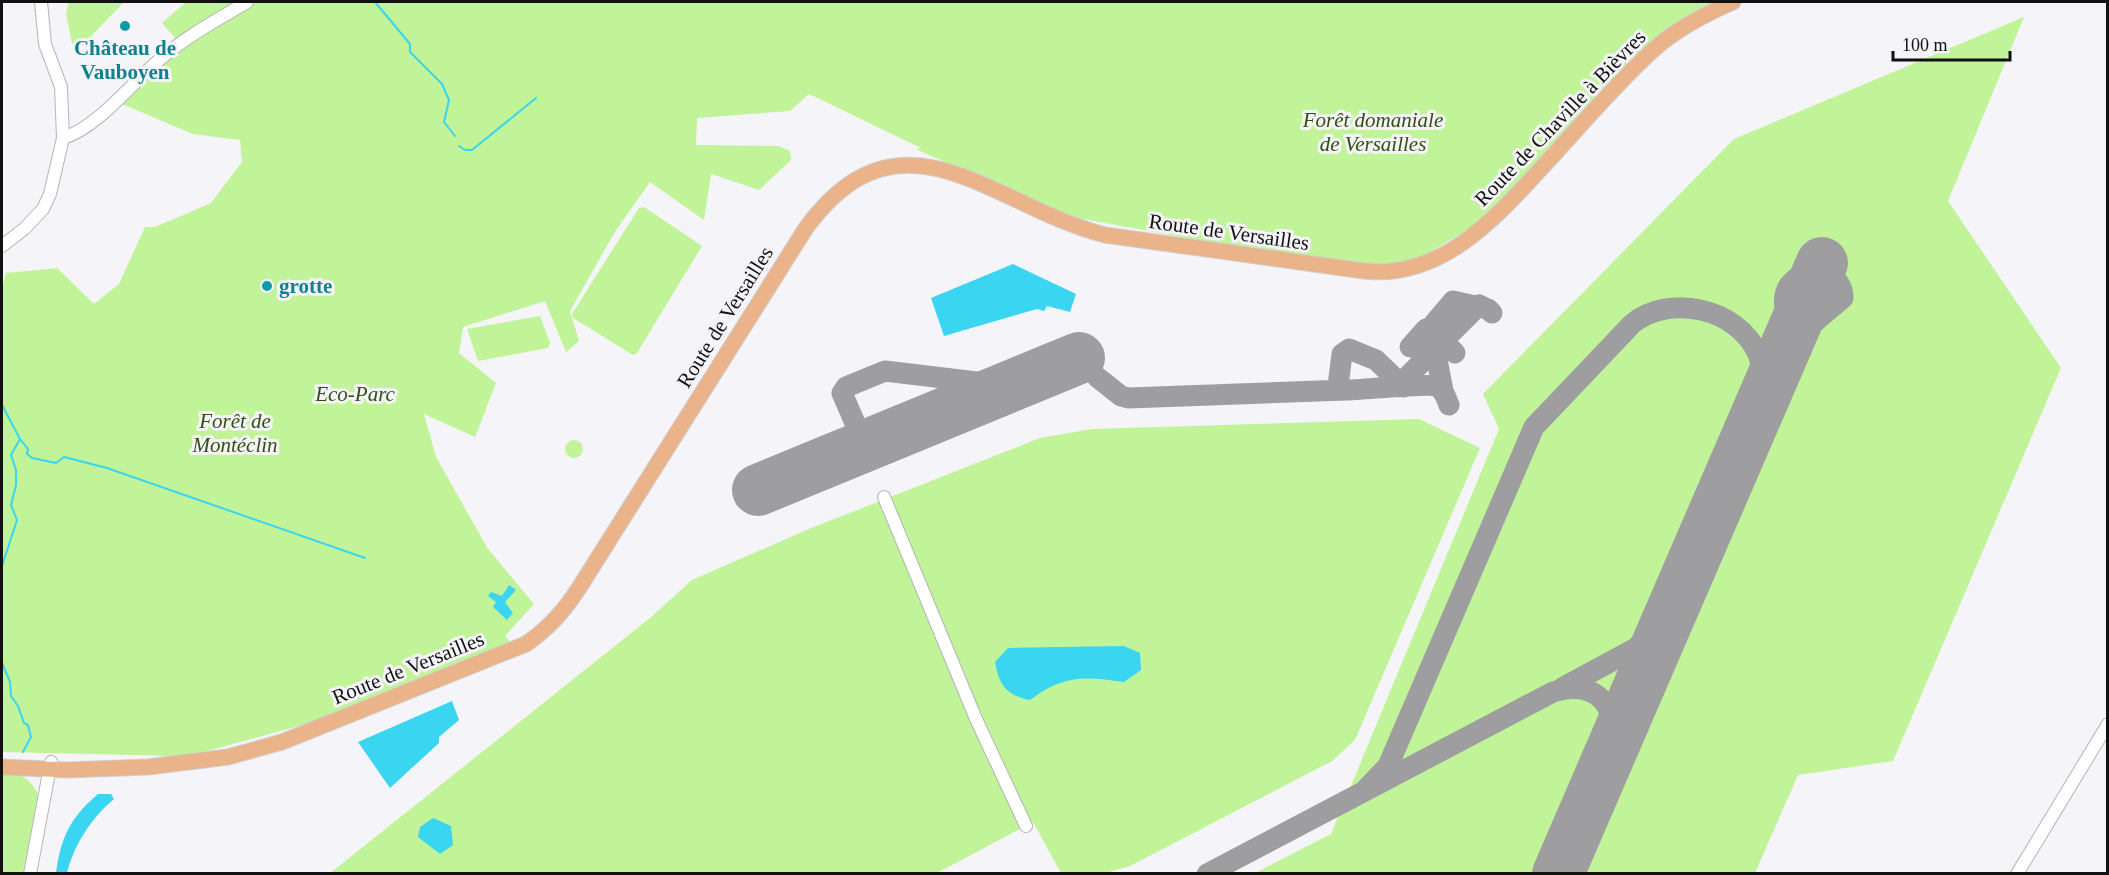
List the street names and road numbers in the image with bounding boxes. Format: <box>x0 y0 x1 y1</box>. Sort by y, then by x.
street label: Route de Chaville à Bièvres <box>1470 25 1650 211</box>
street label: Route de Versailles <box>1147 209 1311 255</box>
street label: Route de Versailles <box>672 242 778 392</box>
street label: Route de Versailles <box>329 627 487 709</box>

